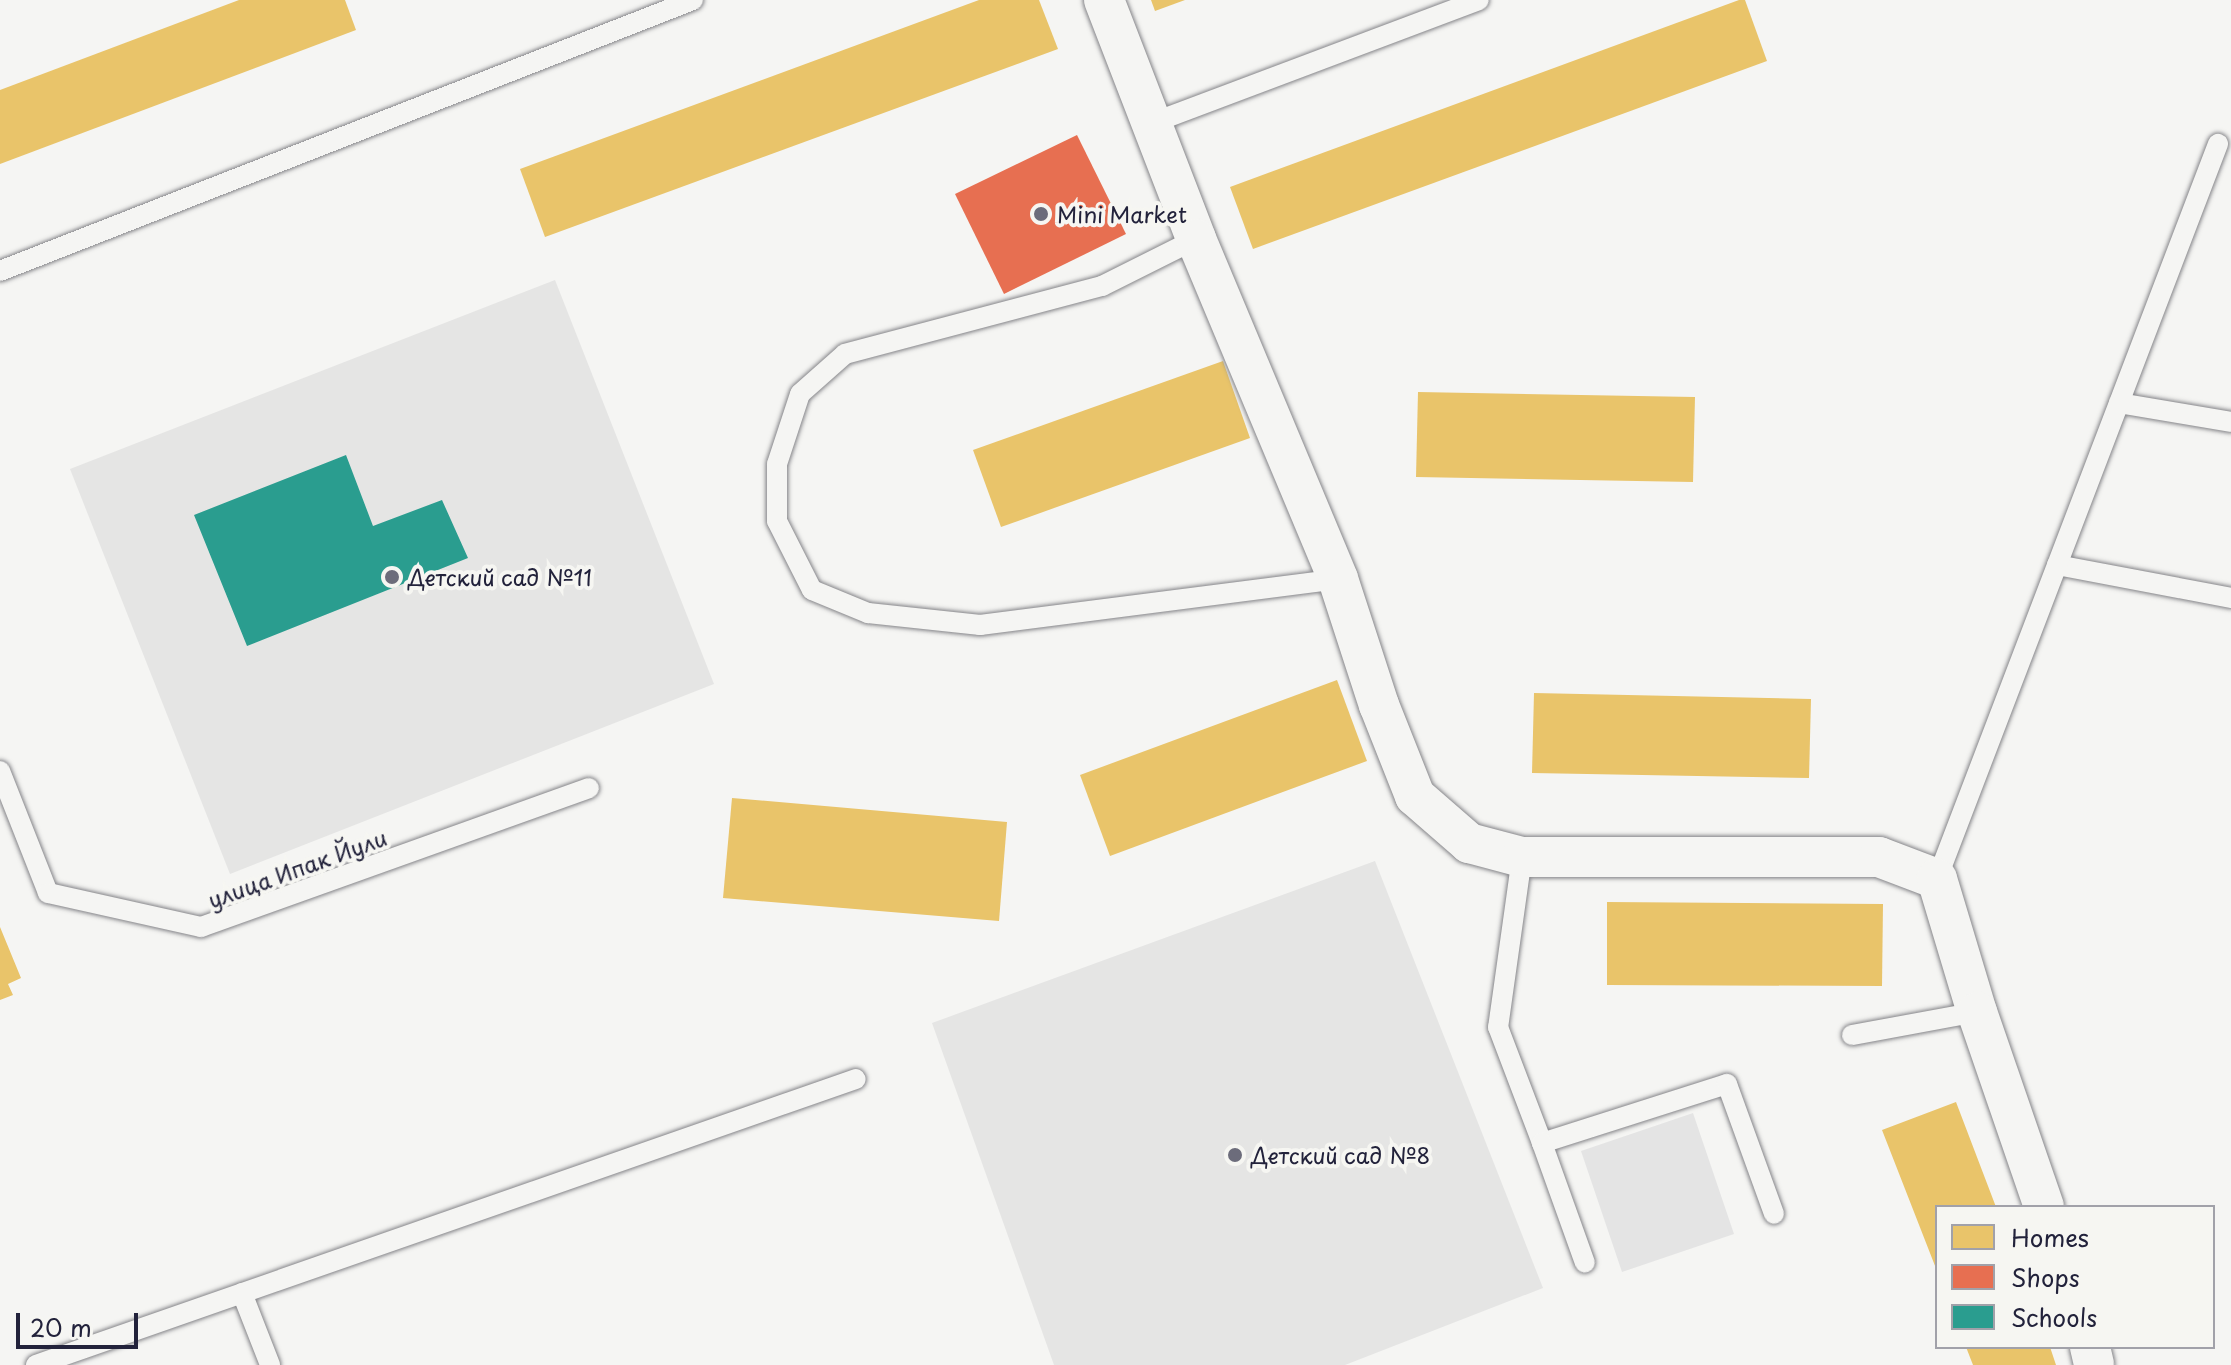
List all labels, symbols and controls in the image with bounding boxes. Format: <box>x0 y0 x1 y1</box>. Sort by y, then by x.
place label: Mini Market <box>1057 201 1188 227</box>
marker: Mini Market <box>1032 205 1050 223</box>
place label: Детский сад №11 <box>408 564 594 590</box>
marker: Детский сад №11 <box>383 568 401 586</box>
street label: улица Ипак Йули <box>203 823 391 913</box>
place label: Детский сад №8 <box>1251 1142 1432 1168</box>
marker: Детский сад №8 <box>1226 1146 1244 1164</box>
legend <box>1935 1205 2215 1349</box>
text: Homes <box>2011 1219 2089 1255</box>
text: Shops <box>2011 1259 2080 1295</box>
scale bar <box>20 1297 142 1347</box>
text: Schools <box>2011 1299 2097 1335</box>
text: 20 m <box>30 1309 92 1345</box>

